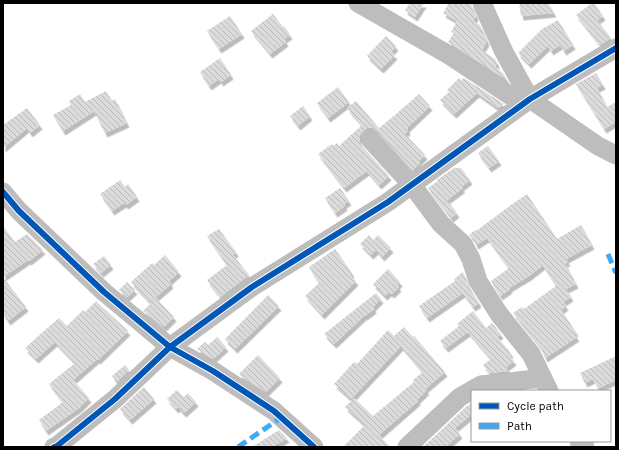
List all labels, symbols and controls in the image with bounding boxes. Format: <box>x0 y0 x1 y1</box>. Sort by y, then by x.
legend <box>471 390 611 442</box>
text: Cycle path <box>507 399 564 413</box>
text: Path <box>507 419 532 433</box>

